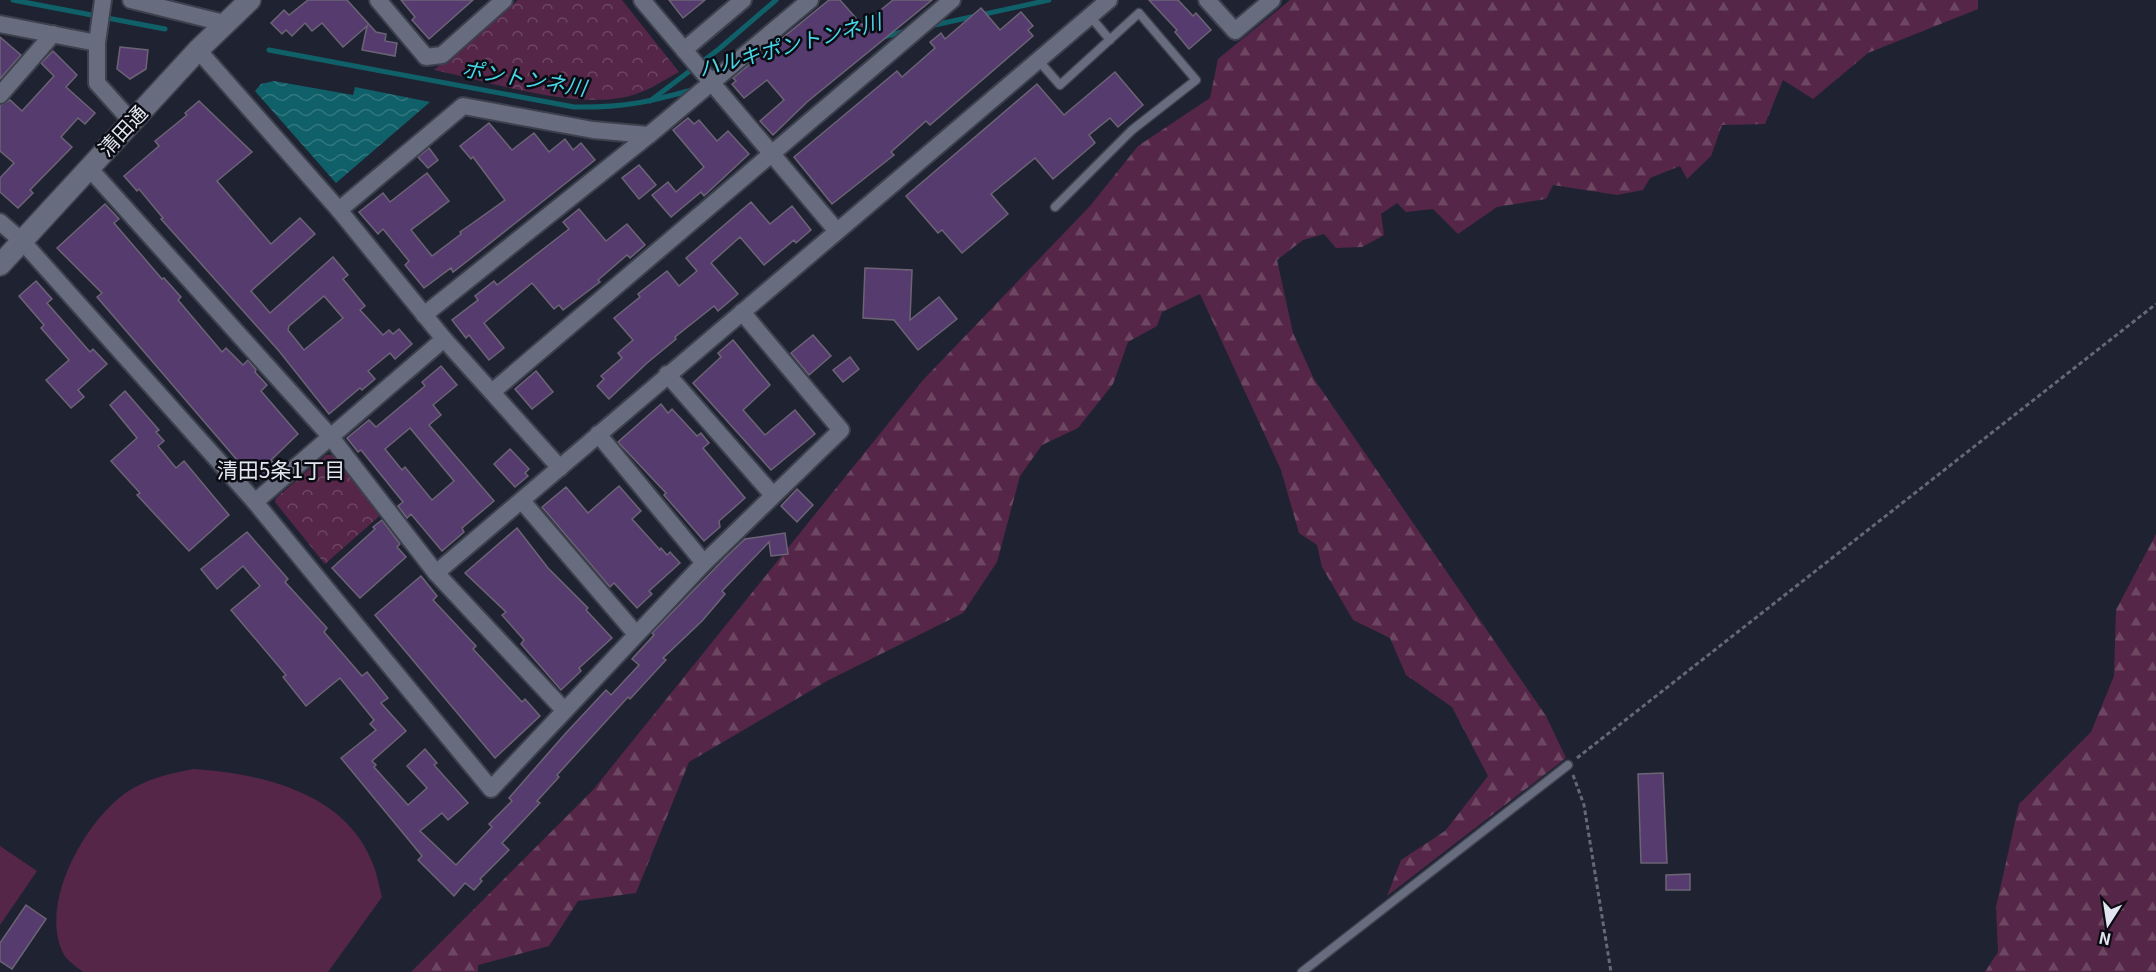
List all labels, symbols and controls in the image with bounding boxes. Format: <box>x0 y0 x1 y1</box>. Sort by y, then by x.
water label: ハルキポントンネ川 <box>695 5 886 83</box>
water label: ポントンネ川 <box>460 52 591 102</box>
street label: 清田通 <box>91 98 153 162</box>
district label: 清田5条1丁目 <box>217 454 345 484</box>
north arrow <box>2078 894 2138 954</box>
text: N <box>2096 927 2113 953</box>

